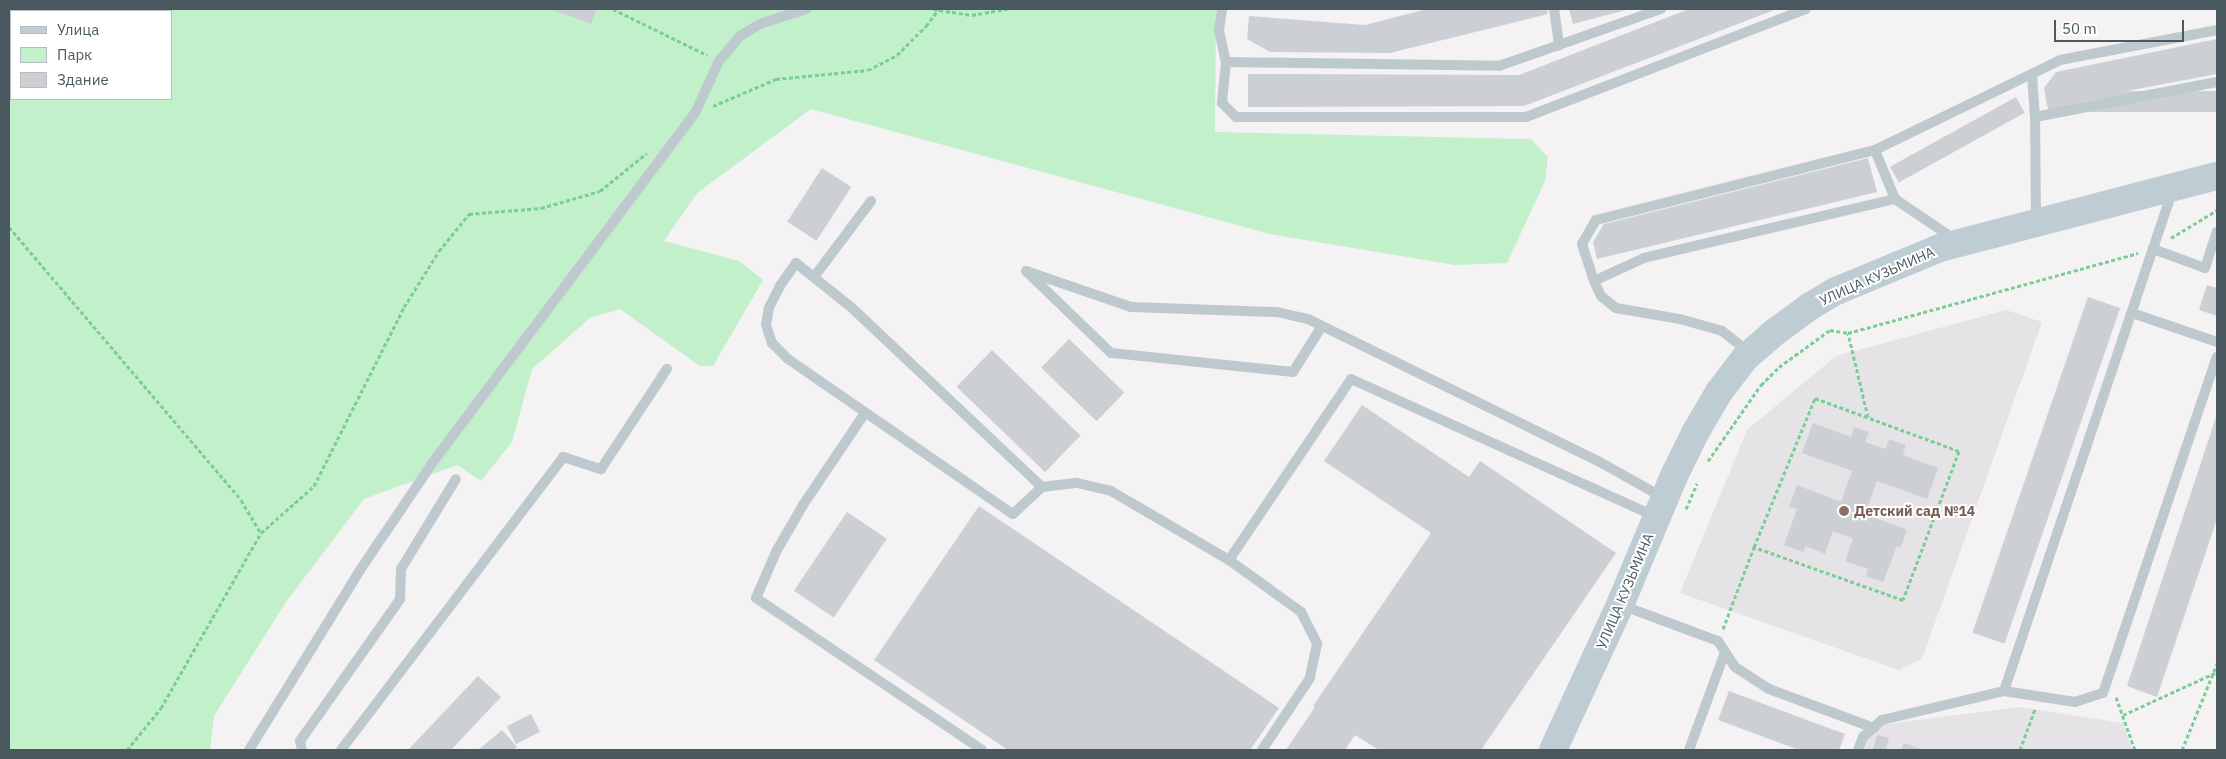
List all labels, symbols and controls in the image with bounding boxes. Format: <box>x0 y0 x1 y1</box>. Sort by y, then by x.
legend <box>10 10 172 100</box>
scale bar <box>2056 10 2186 42</box>
text: 50 m <box>2062 19 2097 38</box>
text: Улица <box>57 20 99 39</box>
text: Парк <box>57 45 92 64</box>
text: Здание <box>57 70 109 89</box>
street label: УЛИЦА КУЗЬМИНА <box>1817 243 1937 309</box>
place label: Детский сад №14 <box>1854 503 1975 519</box>
marker: Детский сад №14 <box>1838 505 1850 517</box>
street label: УЛИЦА КУЗЬМИНА <box>1593 531 1657 651</box>

